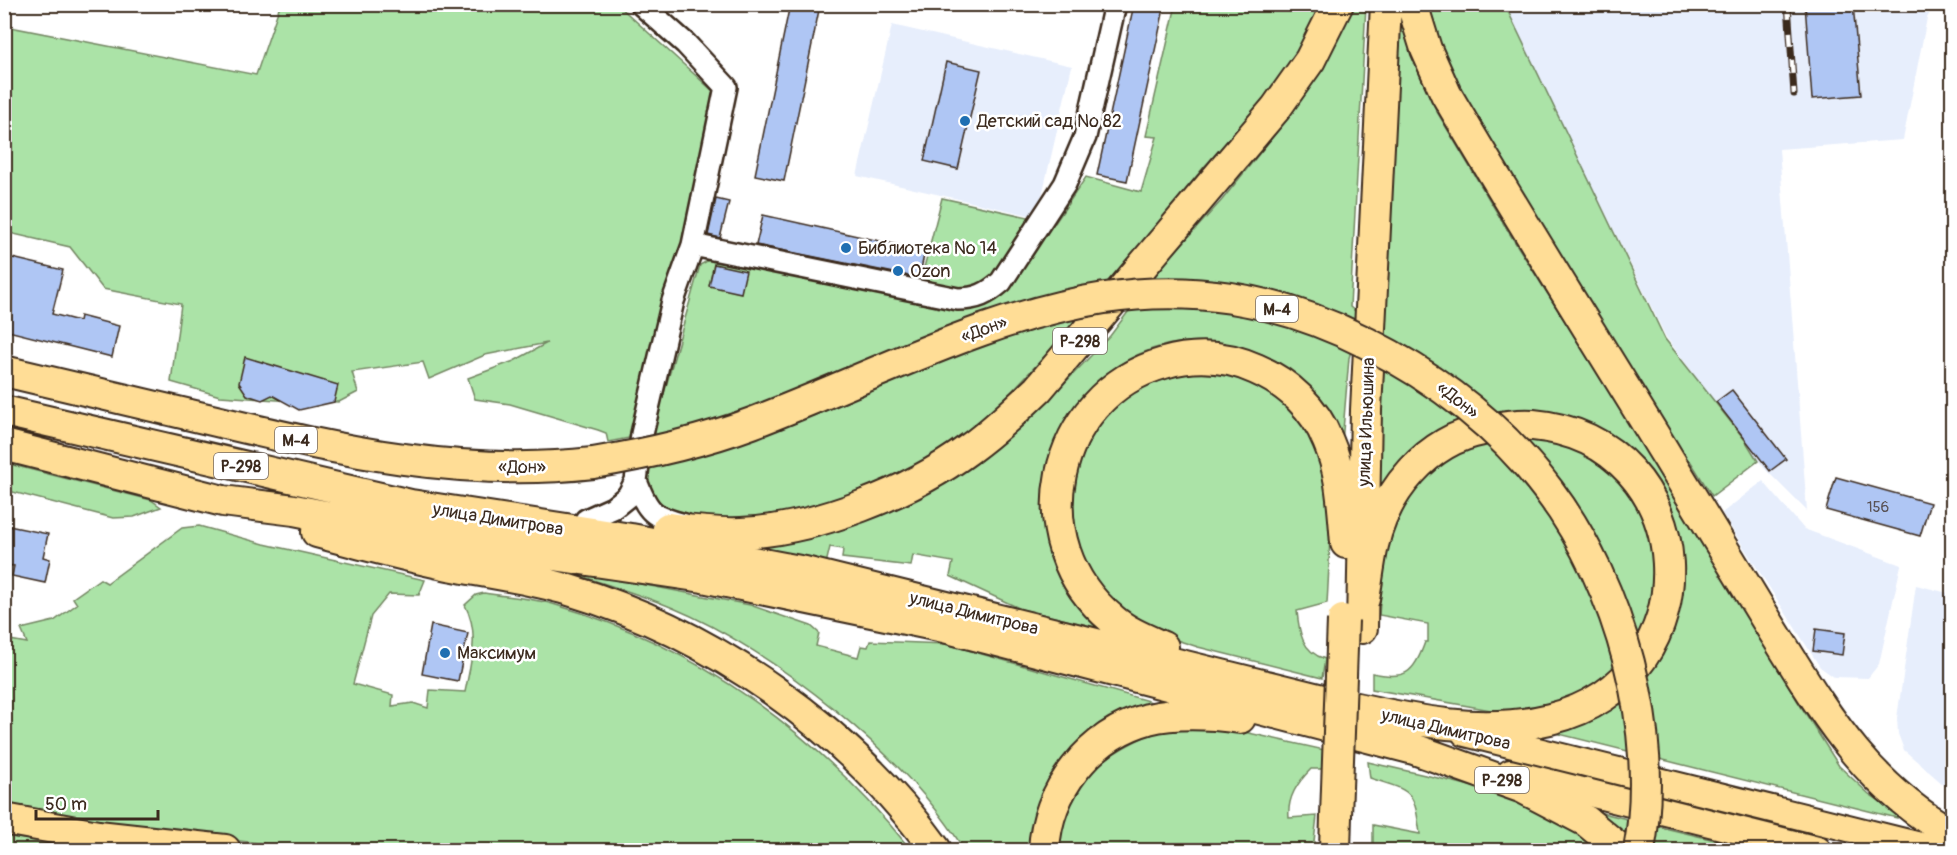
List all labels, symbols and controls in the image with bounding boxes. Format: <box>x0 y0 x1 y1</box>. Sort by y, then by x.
place label: Детский сад № 82 <box>976 110 1122 133</box>
marker: Детский сад № 82 <box>958 114 972 128</box>
place label: Библиотека № 14 <box>858 237 998 260</box>
marker: Библиотека № 14 <box>839 241 853 255</box>
place label: Ozon <box>910 260 950 283</box>
marker: Ozon <box>891 264 905 278</box>
road number: М-4 <box>1256 296 1298 322</box>
street label: «Дон» <box>958 311 1010 348</box>
road number: Р-298 <box>1053 328 1107 354</box>
street label: улица Ильюшина <box>1353 357 1380 488</box>
street label: «Дон» <box>1432 377 1483 424</box>
road number: М-4 <box>275 427 317 453</box>
road number: Р-298 <box>214 453 268 479</box>
street label: «Дон» <box>498 456 546 479</box>
street label: улица Димитрова <box>430 498 565 541</box>
house number: 156 <box>1867 498 1889 517</box>
street label: улица Димитрова <box>906 586 1041 641</box>
place label: Максимум <box>457 642 536 665</box>
marker: Максимум <box>438 646 452 660</box>
street label: улица Димитрова <box>1378 703 1513 756</box>
road number: Р-298 <box>1475 767 1529 793</box>
scale bar <box>36 783 158 821</box>
text: 50 m <box>45 793 87 816</box>

